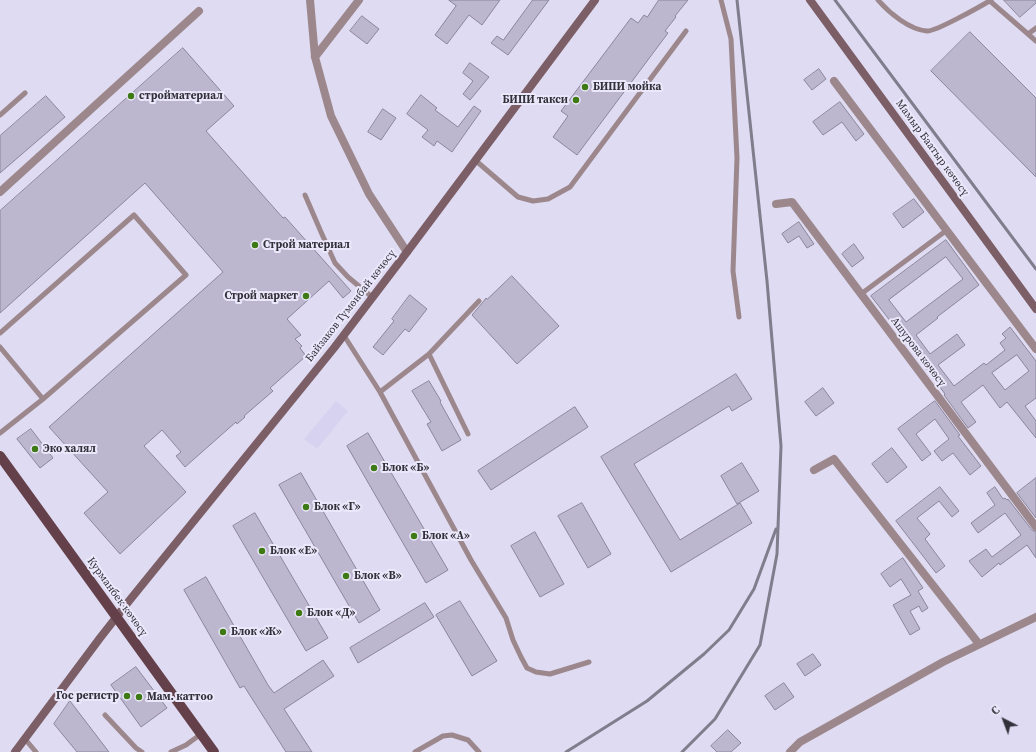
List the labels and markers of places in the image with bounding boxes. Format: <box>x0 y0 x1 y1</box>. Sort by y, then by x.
place label: БИПИ мойка <box>593 80 661 94</box>
marker: БИПИ мойка <box>580 82 590 92</box>
place label: стройматериал <box>139 89 223 103</box>
marker: стройматериал <box>126 91 136 101</box>
place label: БИПИ такси <box>503 93 568 107</box>
marker: БИПИ такси <box>571 95 581 105</box>
place label: Строй материал <box>263 238 350 252</box>
marker: Строй материал <box>250 240 260 250</box>
place label: Строй маркет <box>224 289 298 303</box>
marker: Строй маркет <box>301 291 311 301</box>
place label: Эко халял <box>43 442 96 456</box>
marker: Эко халял <box>30 444 40 454</box>
place label: Блок «Б» <box>382 461 429 475</box>
marker: Блок «Б» <box>369 463 379 473</box>
place label: Блок «Г» <box>314 500 361 514</box>
marker: Блок «Г» <box>301 502 311 512</box>
place label: Блок «А» <box>422 529 470 543</box>
marker: Блок «А» <box>409 531 419 541</box>
place label: Блок «Е» <box>270 544 317 558</box>
marker: Блок «Е» <box>257 546 267 556</box>
place label: Блок «В» <box>354 569 402 583</box>
marker: Блок «В» <box>341 571 351 581</box>
place label: Блок «Д» <box>307 606 355 620</box>
marker: Блок «Д» <box>294 608 304 618</box>
place label: Блок «Ж» <box>231 625 282 639</box>
marker: Блок «Ж» <box>218 627 228 637</box>
place label: Гос регистр <box>56 689 119 703</box>
place label: Мам. каттоо <box>147 690 213 704</box>
marker: Гос регистр <box>122 691 132 701</box>
marker: Мам. каттоо <box>134 692 144 702</box>

